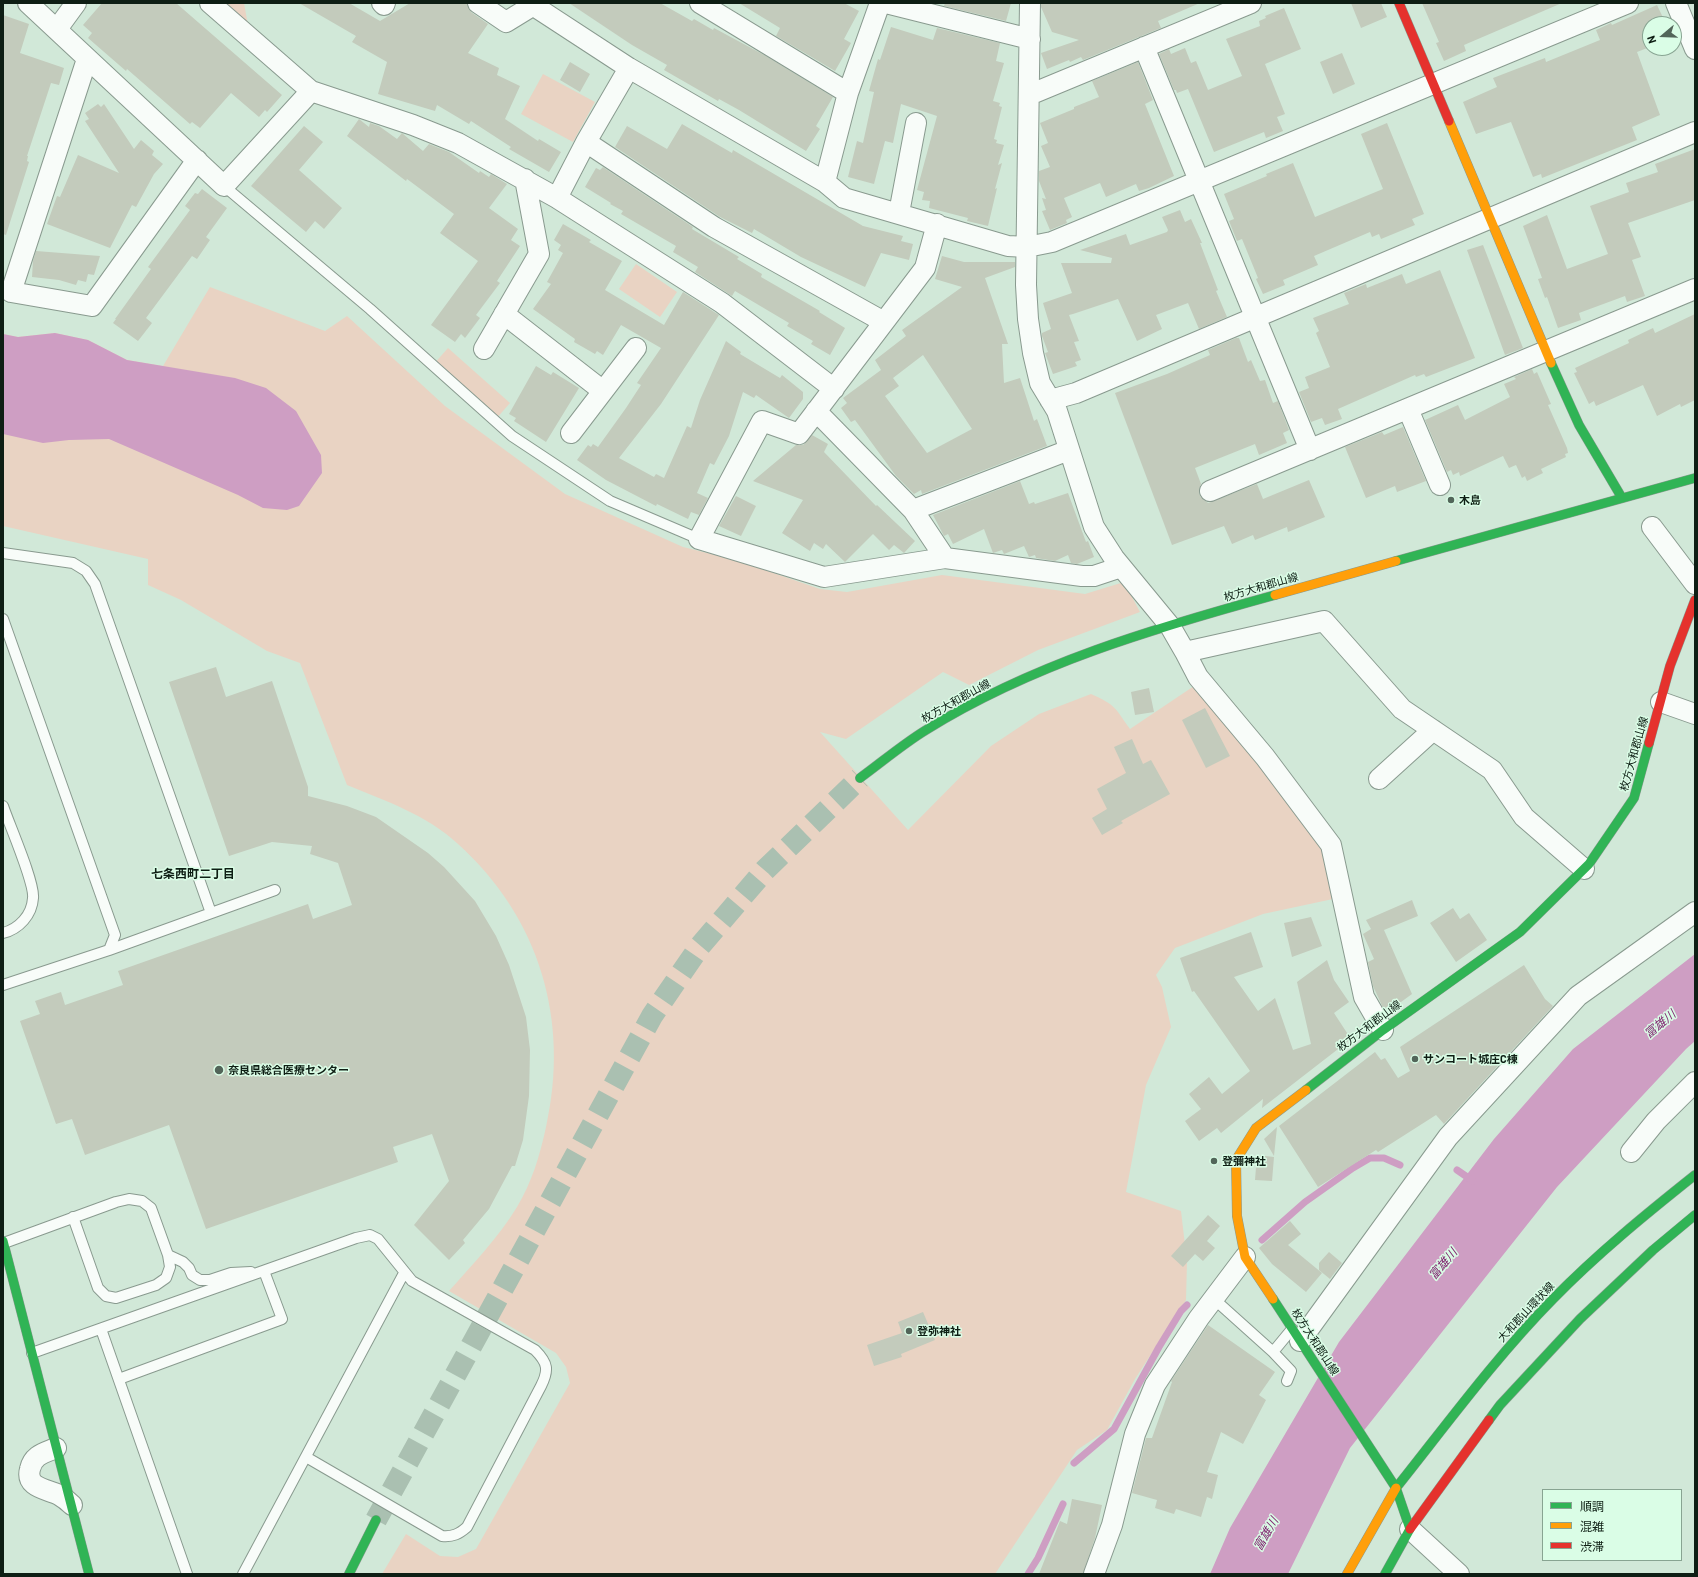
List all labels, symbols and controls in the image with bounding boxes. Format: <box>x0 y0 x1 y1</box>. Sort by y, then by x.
north arrow <box>1642 16 1682 56</box>
text: N <box>1644 34 1658 45</box>
place label: 木島 <box>1459 493 1481 507</box>
marker: 木島 <box>1446 495 1456 505</box>
street label: 枚方大和郡山線 <box>1222 570 1300 604</box>
street label: 枚方大和郡山線 <box>919 677 993 725</box>
street label: 枚方大和郡山線 <box>1617 715 1651 793</box>
district label: 七条西町二丁目 <box>151 867 235 881</box>
street label: 枚方大和郡山線 <box>1334 998 1404 1054</box>
water label: 富雄川 <box>1642 1007 1678 1041</box>
place label: サンコート城庄C棟 <box>1423 1052 1518 1066</box>
marker: サンコート城庄C棟 <box>1410 1054 1420 1064</box>
place label: 奈良県総合医療センター <box>228 1063 349 1077</box>
marker: 奈良県総合医療センター <box>213 1064 225 1076</box>
place label: 登彌神社 <box>1222 1154 1266 1168</box>
marker: 登彌神社 <box>1209 1156 1219 1166</box>
water label: 富雄川 <box>1426 1246 1460 1282</box>
street label: 大和郡山環状線 <box>1495 1279 1557 1345</box>
street label: 枚方大和郡山線 <box>1288 1306 1342 1378</box>
place label: 登弥神社 <box>917 1324 961 1338</box>
marker: 登弥神社 <box>904 1326 914 1336</box>
legend <box>1542 1489 1682 1561</box>
text: 順調 <box>1580 1499 1604 1513</box>
water label: 富雄川 <box>1251 1515 1281 1553</box>
text: 混雑 <box>1580 1519 1604 1533</box>
text: 渋滞 <box>1580 1539 1604 1553</box>

